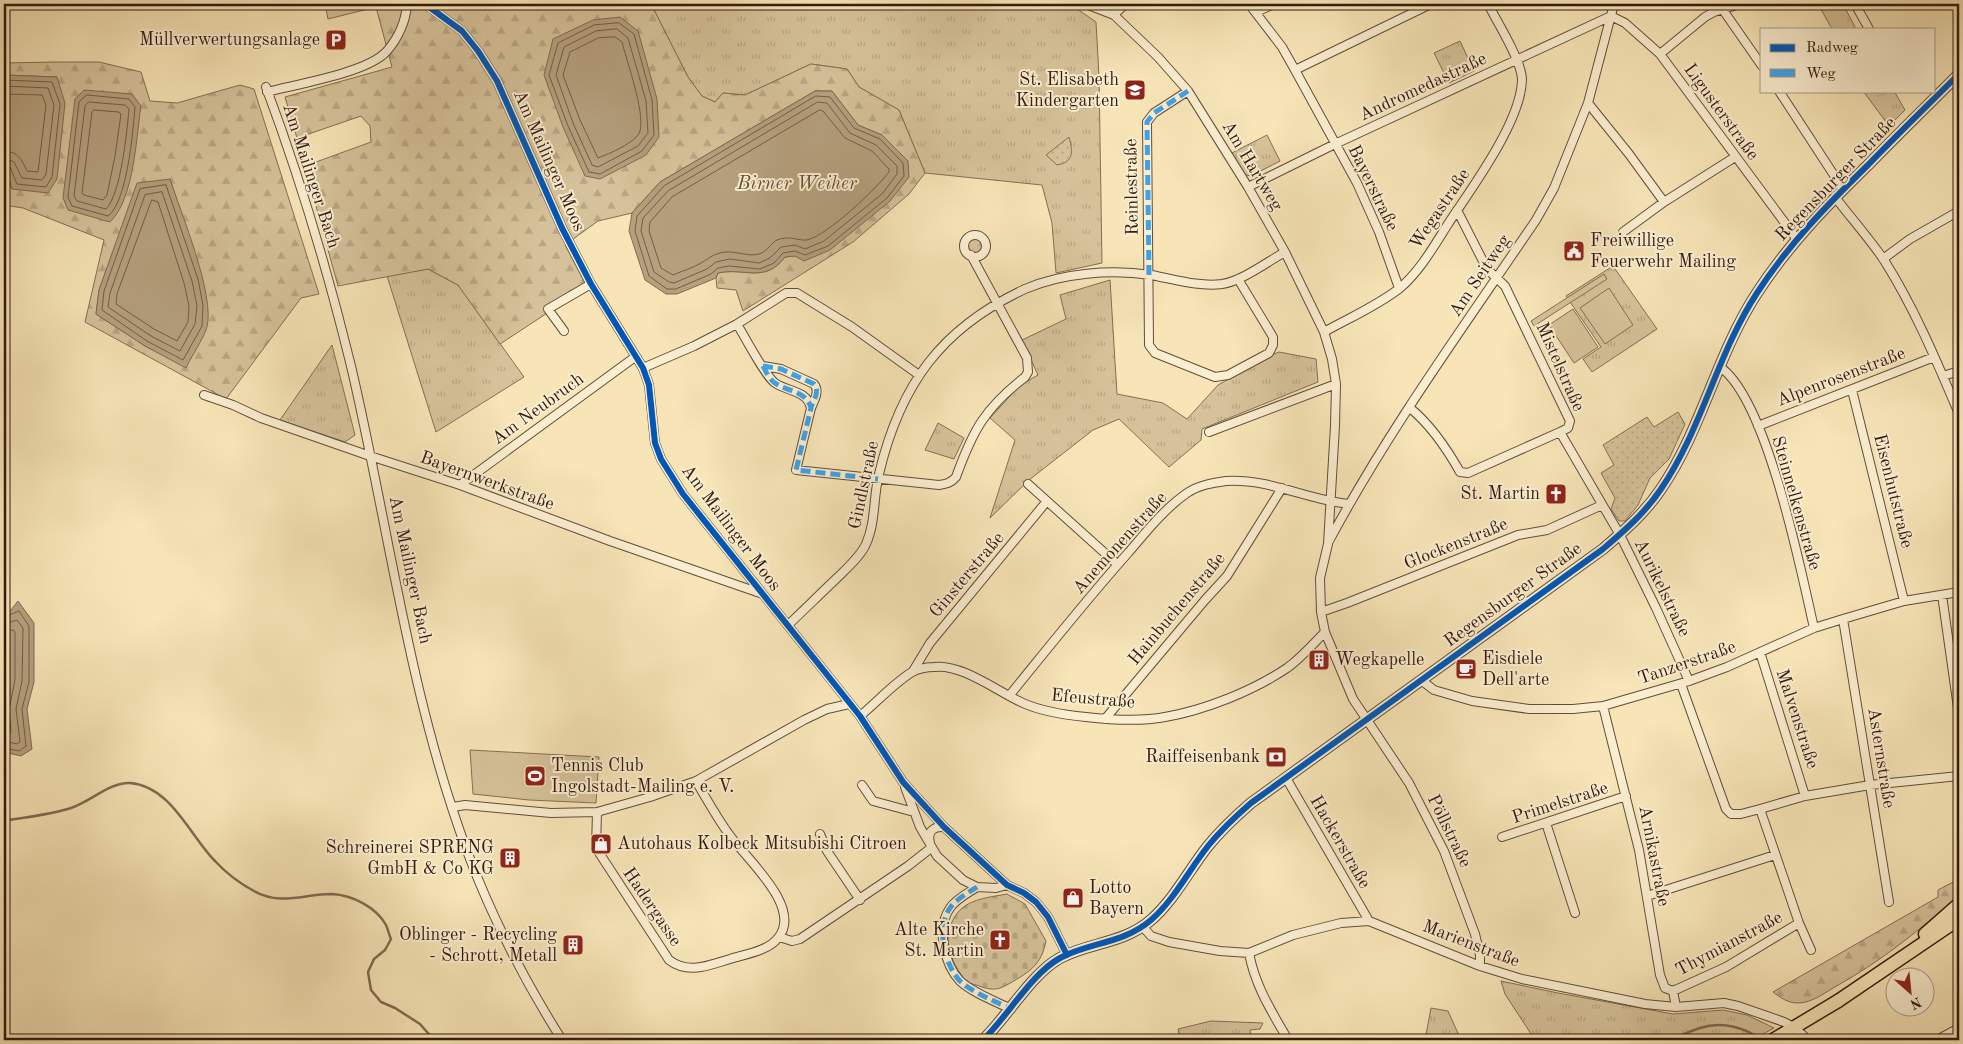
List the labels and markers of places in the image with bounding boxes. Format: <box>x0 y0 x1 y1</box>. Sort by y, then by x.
parking icon: Müllverwertungsanlage <box>324 28 348 52</box>
place label: Müllverwertungsanlage <box>139 31 320 49</box>
place label: St. Elisabeth Kindergarten <box>1015 71 1119 110</box>
school or university icon: St. Elisabeth Kindergarten <box>1123 78 1147 102</box>
place label: Freiwillige Feuerwehr Mailing <box>1590 232 1736 271</box>
public building icon: Freiwillige Feuerwehr Mailing <box>1562 239 1586 263</box>
church icon: St. Martin <box>1544 482 1568 506</box>
place label: St. Martin <box>1460 485 1540 503</box>
building icon: Wegkapelle <box>1307 648 1331 672</box>
place label: Eisdiele Dell'arte <box>1482 650 1549 689</box>
place label: Wegkapelle <box>1335 651 1424 669</box>
cafe icon: Eisdiele Dell'arte <box>1454 657 1478 681</box>
bank icon: Raiffeisenbank <box>1264 745 1288 769</box>
place label: Raiffeisenbank <box>1145 748 1260 766</box>
place label: Tennis Club Ingolstadt-Mailing e. V. <box>551 757 734 796</box>
sports icon: Tennis Club Ingolstadt-Mailing e. V. <box>523 764 547 788</box>
shop icon: Autohaus Kolbeck Mitsubishi Citroen <box>589 832 613 856</box>
place label: Autohaus Kolbeck Mitsubishi Citroen <box>617 835 907 853</box>
place label: Schreinerei SPRENG GmbH & Co KG <box>326 839 494 878</box>
building icon: Schreinerei SPRENG GmbH & Co KG <box>498 846 522 870</box>
place label: Lotto Bayern <box>1089 879 1144 918</box>
shop icon: Lotto Bayern <box>1061 886 1085 910</box>
place label: Alte Kirche St. Martin <box>894 921 984 960</box>
place label: Oblinger - Recycling - Schrott, Metall <box>399 926 557 965</box>
church icon: Alte Kirche St. Martin <box>988 928 1012 952</box>
building icon: Oblinger - Recycling - Schrott, Metall <box>561 933 585 957</box>

